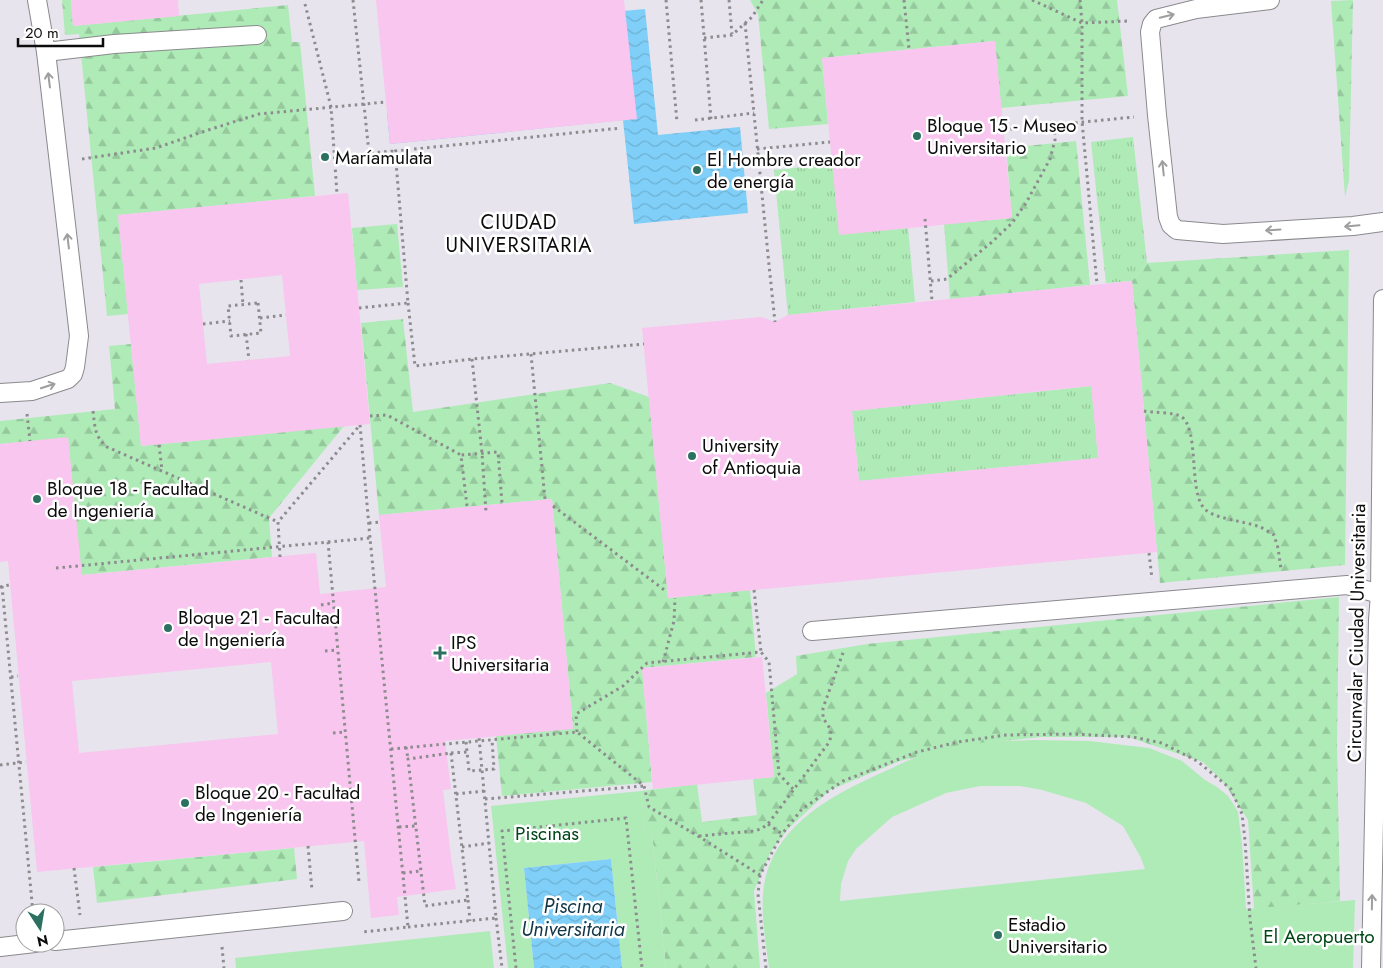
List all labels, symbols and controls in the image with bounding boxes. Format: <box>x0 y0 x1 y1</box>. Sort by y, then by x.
one-way arrow <box>1159 11 1175 20</box>
scale bar <box>18 15 102 47</box>
text: 20 m <box>25 22 59 44</box>
one-way arrow <box>44 72 54 88</box>
place label: Bloque 15 - Museo Universitario <box>927 112 1076 161</box>
marker: Bloque 15 - Museo Universitario <box>911 130 923 142</box>
place label: Maríamulata <box>335 144 432 171</box>
place label: El Hombre creador de energía <box>707 146 861 195</box>
marker: Maríamulata <box>319 151 331 163</box>
one-way arrow <box>1158 160 1168 176</box>
marker: El Hombre creador de energía <box>691 164 703 176</box>
district label: CIUDAD UNIVERSITARIA <box>446 208 592 260</box>
one-way arrow <box>1345 221 1361 230</box>
one-way arrow <box>1265 226 1281 235</box>
one-way arrow <box>63 234 73 250</box>
one-way arrow <box>40 381 56 391</box>
place label: University of Antioquia <box>702 432 801 481</box>
marker: University of Antioquia <box>686 450 698 462</box>
place label: Bloque 18 - Facultad de Ingeniería <box>47 475 209 524</box>
marker: Bloque 18 - Facultad de Ingeniería <box>31 493 43 505</box>
street label: Circunvalar Ciudad Universitaria <box>1341 503 1372 763</box>
place label: Bloque 21 - Facultad de Ingeniería <box>178 604 340 653</box>
marker: Bloque 21 - Facultad de Ingeniería <box>162 622 174 634</box>
place label: IPS Universitaria <box>451 629 549 678</box>
marker: IPS Universitaria <box>433 646 447 660</box>
place label: Bloque 20 - Facultad de Ingeniería <box>195 779 360 828</box>
marker: Bloque 20 - Facultad de Ingeniería <box>179 797 191 809</box>
park label: Piscinas <box>515 820 579 847</box>
water label: Piscina Universitaria <box>521 892 625 944</box>
one-way arrow <box>1367 894 1377 910</box>
north arrow <box>15 903 65 953</box>
place label: Estadio Universitario <box>1008 911 1107 960</box>
park label: El Aeropuerto <box>1263 923 1375 950</box>
marker: Estadio Universitario <box>992 929 1004 941</box>
text: N <box>35 930 50 952</box>

